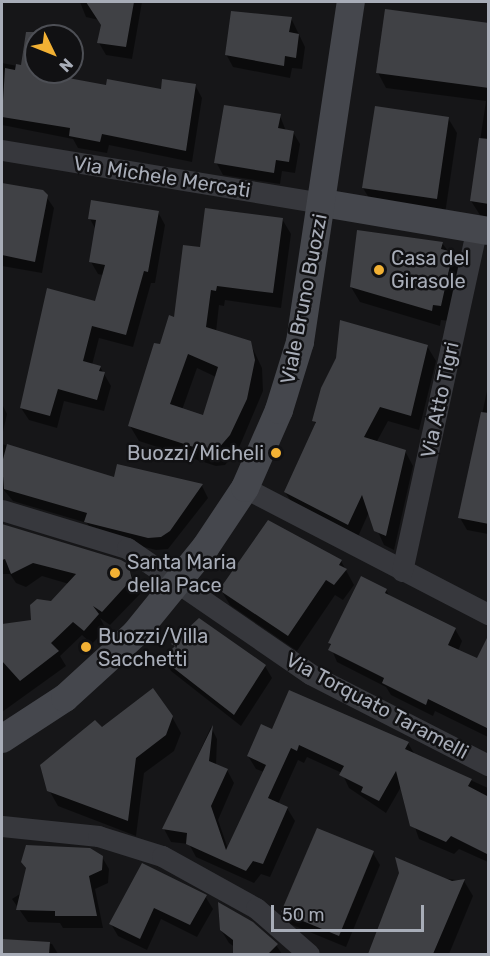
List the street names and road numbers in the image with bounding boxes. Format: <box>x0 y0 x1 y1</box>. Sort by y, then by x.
street label: Via Michele Mercati <box>72 151 252 203</box>
street label: Viale Bruno Buozzi <box>276 212 332 386</box>
street label: Via Atto Tigri <box>416 339 464 461</box>
street label: Via Torquato Taramelli <box>281 647 473 765</box>

